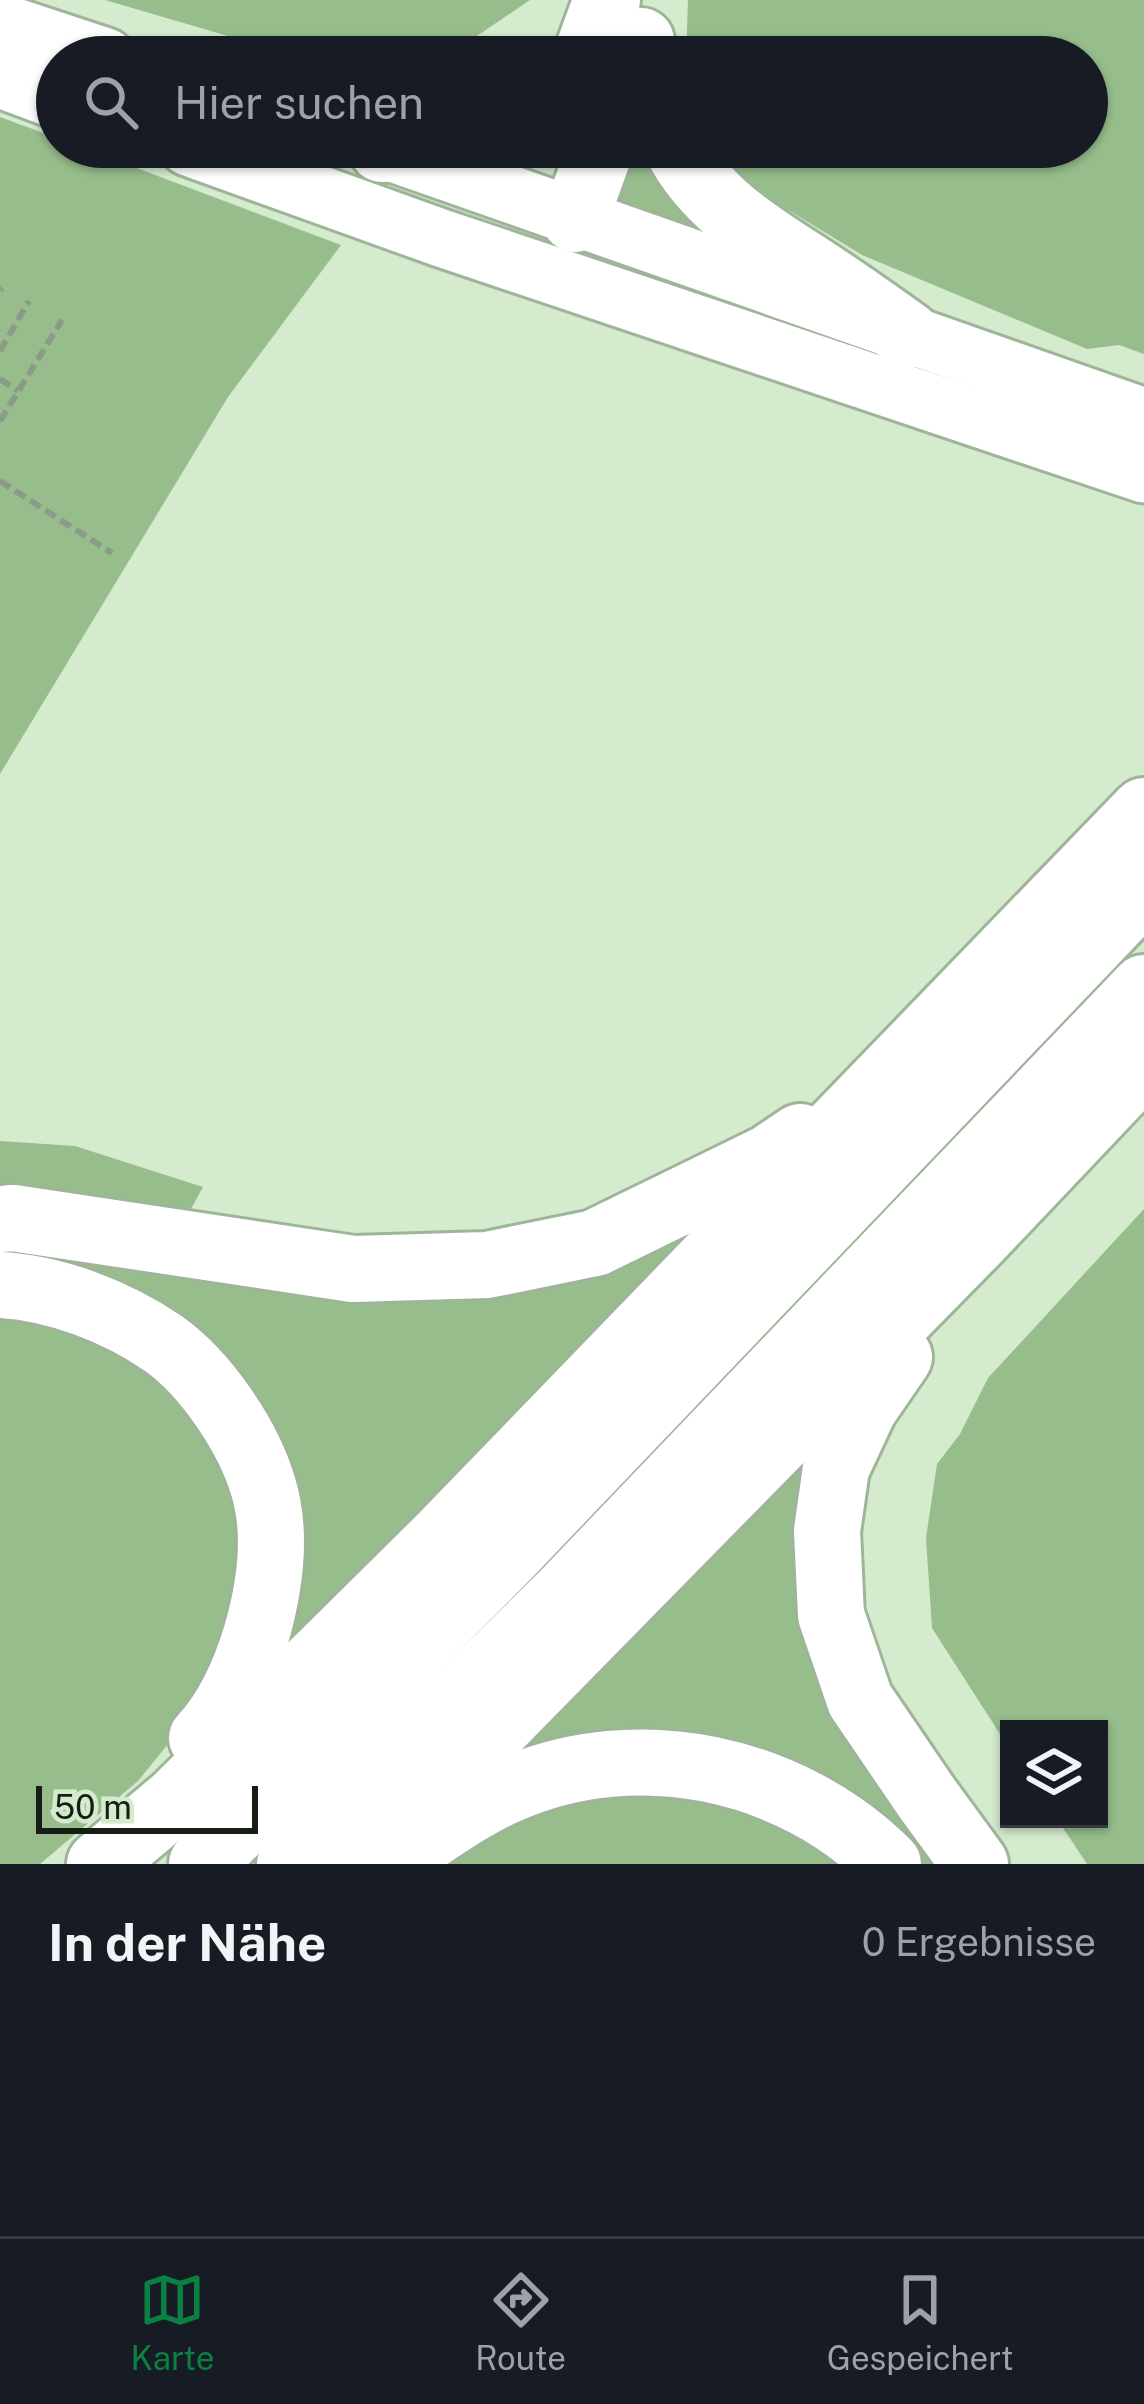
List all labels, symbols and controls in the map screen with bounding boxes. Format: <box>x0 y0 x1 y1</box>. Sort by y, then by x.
search box <box>36 36 1108 168</box>
icon: search <box>78 69 144 135</box>
text: Hier suchen <box>174 76 424 129</box>
map controls <box>1000 1720 1108 1828</box>
button: layers <box>1000 1720 1108 1828</box>
scale bar <box>36 1780 258 1833</box>
text: 50 m <box>54 1788 132 1826</box>
text: In der Nähe <box>48 1913 326 1972</box>
text: 0 Ergebnisse <box>862 1919 1096 1965</box>
tab: Karte <box>130 2267 214 2377</box>
tab: Route <box>475 2267 566 2377</box>
tab: Gespeichert <box>827 2267 1014 2377</box>

